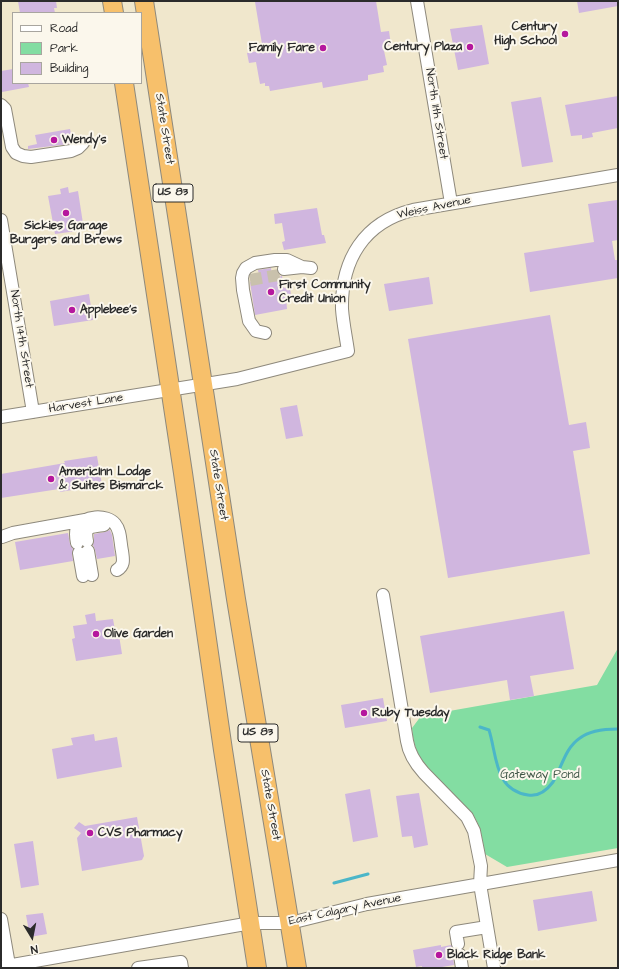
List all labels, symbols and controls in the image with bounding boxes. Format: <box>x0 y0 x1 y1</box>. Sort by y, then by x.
legend <box>12 12 142 84</box>
text: Road <box>50 20 78 37</box>
place label: Century High School <box>494 20 557 48</box>
marker: Century High School <box>560 29 570 39</box>
text: Park <box>50 40 78 57</box>
place label: Century Plaza <box>384 40 462 54</box>
place label: Family Fare <box>249 41 315 55</box>
marker: Century Plaza <box>465 42 475 52</box>
marker: Family Fare <box>318 43 328 53</box>
text: Building <box>50 60 88 77</box>
street label: North 11th Street <box>422 67 450 161</box>
street label: State Street <box>151 92 177 166</box>
place label: Wendy's <box>62 133 106 147</box>
marker: Wendy's <box>49 135 59 145</box>
road number: US 83 <box>153 184 193 202</box>
street label: Weiss Avenue <box>396 193 472 223</box>
marker: Sickies Garage Burgers and Brews <box>61 208 71 218</box>
place label: Sickies Garage Burgers and Brews <box>10 219 122 247</box>
place label: First Community Credit Union <box>279 278 371 306</box>
marker: First Community Credit Union <box>266 287 276 297</box>
street label: North 14th Street <box>6 289 36 389</box>
place label: Applebee's <box>80 303 137 317</box>
marker: Applebee's <box>67 305 77 315</box>
street label: Harvest Lane <box>48 391 124 417</box>
street label: State Street <box>205 448 231 522</box>
place label: AmericInn Lodge & Suites Bismarck <box>59 465 163 493</box>
marker: AmericInn Lodge & Suites Bismarck <box>46 474 56 484</box>
place label: Olive Garden <box>104 627 173 641</box>
marker: Olive Garden <box>91 629 101 639</box>
place label: Ruby Tuesday <box>372 706 450 720</box>
marker: Ruby Tuesday <box>359 708 369 718</box>
road number: US 83 <box>238 724 278 742</box>
street label: State Street <box>257 768 283 842</box>
park label: Gateway Pond <box>500 768 580 782</box>
place label: CVS Pharmacy <box>98 826 182 840</box>
marker: CVS Pharmacy <box>85 828 95 838</box>
street label: East Calgary Avenue <box>287 891 403 929</box>
north arrow <box>12 917 52 957</box>
text: N <box>29 941 39 957</box>
place label: Black Ridge Bank <box>447 948 545 962</box>
marker: Black Ridge Bank <box>434 950 444 960</box>

